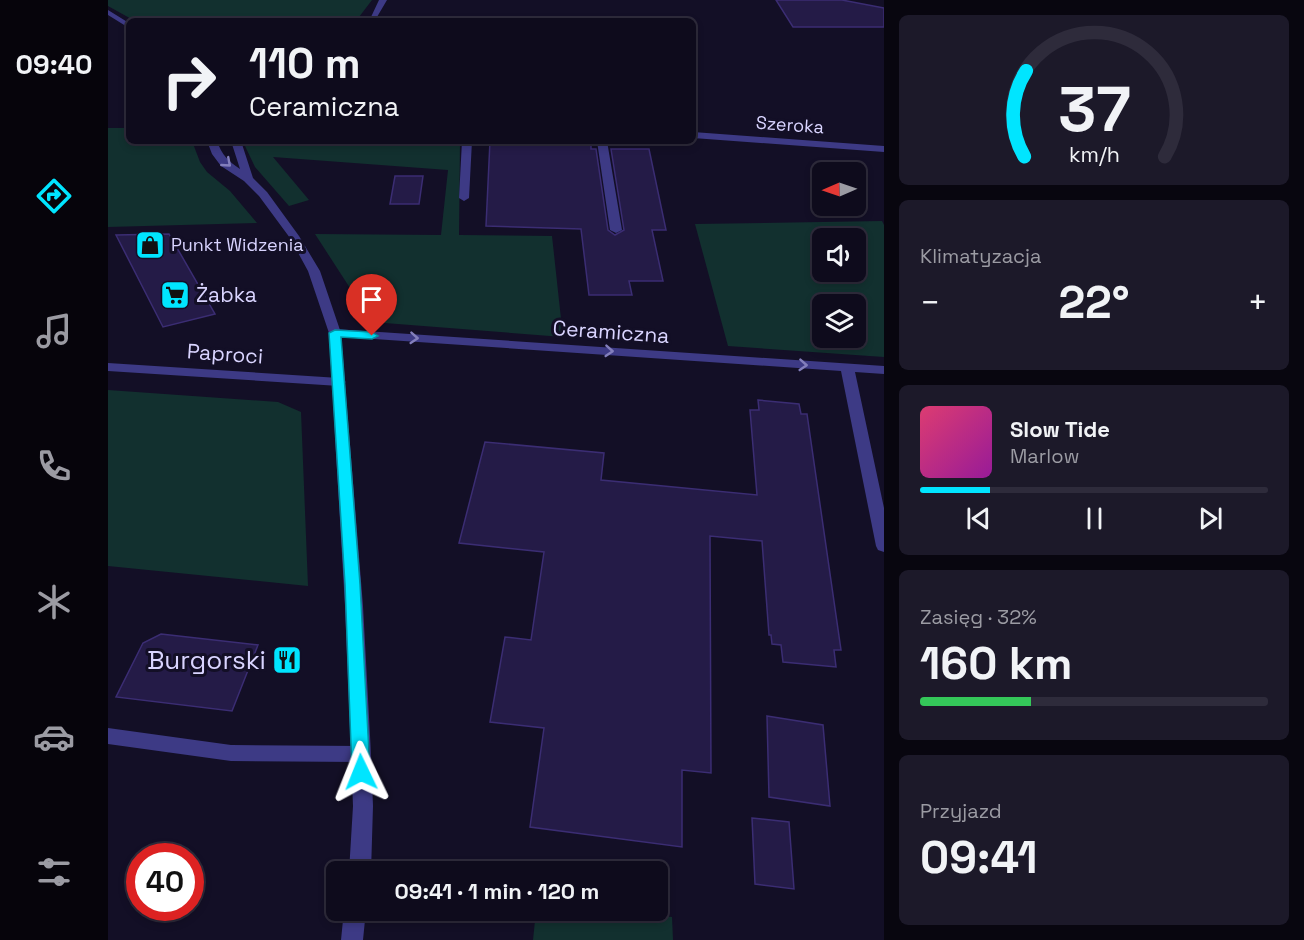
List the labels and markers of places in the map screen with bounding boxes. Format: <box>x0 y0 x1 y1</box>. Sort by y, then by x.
shop icon: Punkt Widzenia <box>134 229 166 261</box>
place label: Punkt Widzenia <box>171 233 304 256</box>
pin <box>346 274 397 336</box>
supermarket icon: Żabka <box>159 279 191 311</box>
place label: Żabka <box>196 281 257 308</box>
place label: Burgorski <box>147 643 266 677</box>
restaurant icon: Burgorski <box>271 644 303 676</box>

